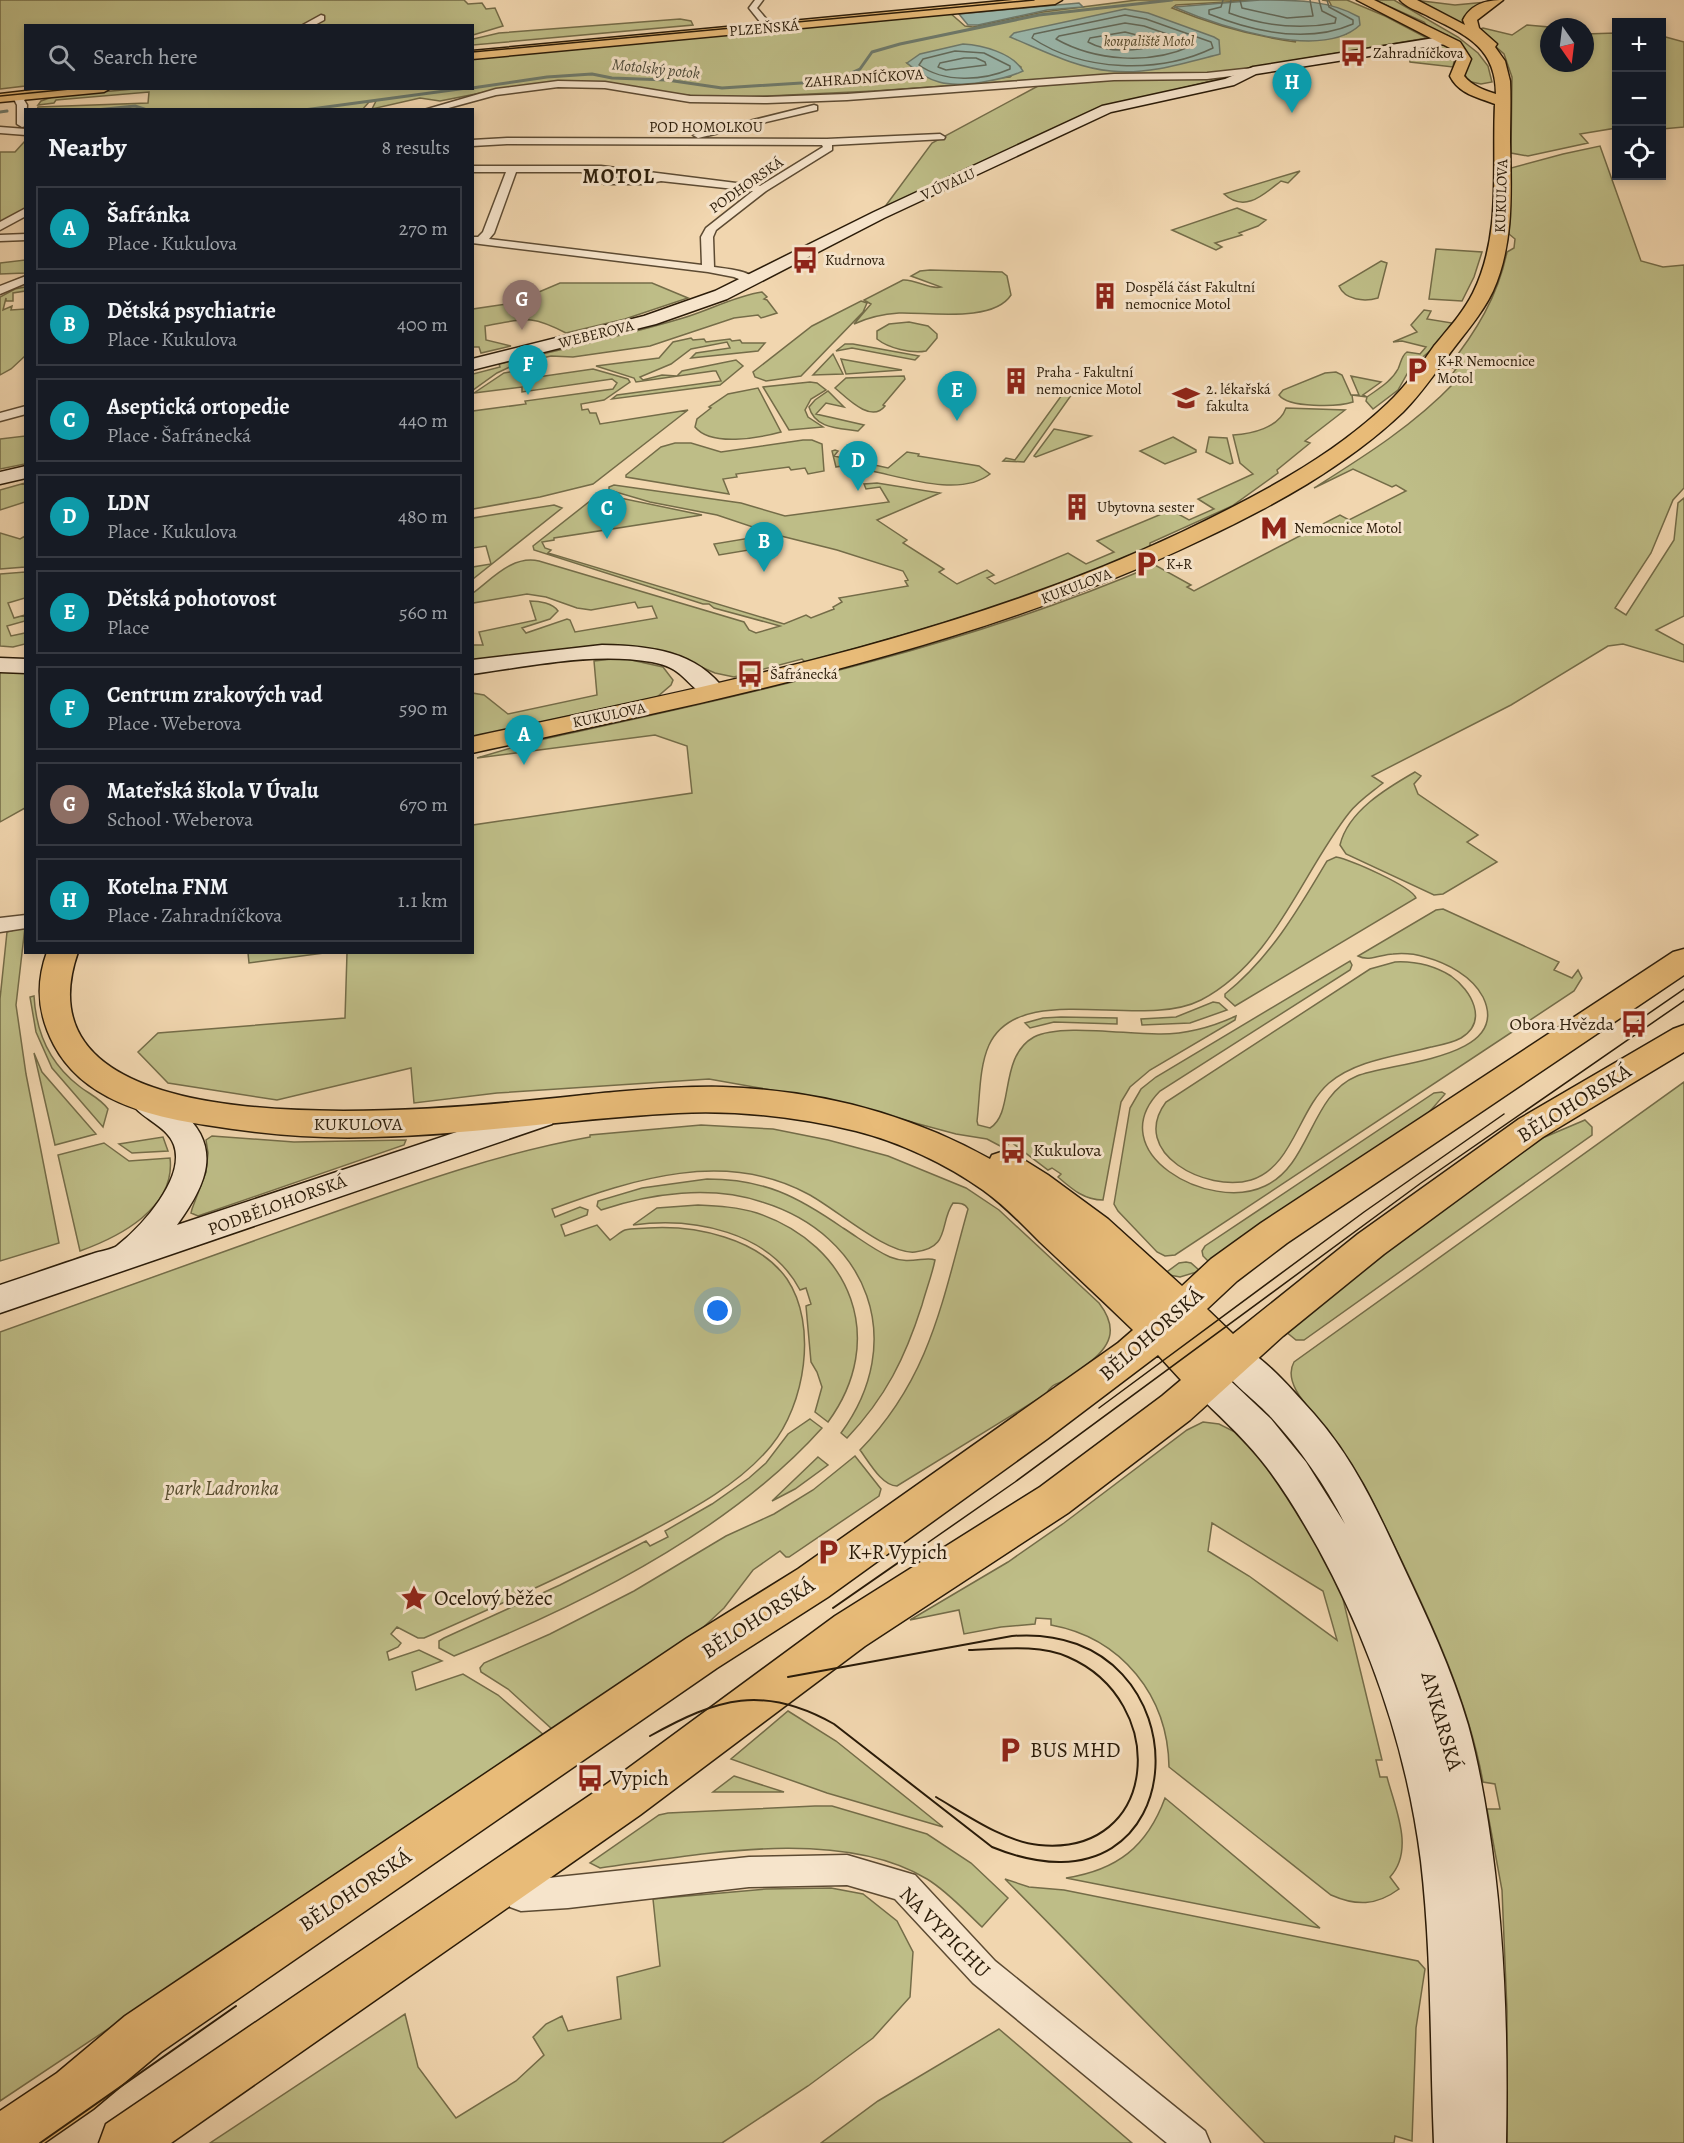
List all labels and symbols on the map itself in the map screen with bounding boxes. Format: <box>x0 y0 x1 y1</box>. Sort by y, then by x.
street label: PLZEŇSKÁ <box>728 15 800 41</box>
north arrow <box>1540 18 1594 72</box>
park label: koupaliště Motol <box>1104 31 1194 51</box>
bus stop icon: Zahradníčkova <box>1338 38 1368 68</box>
place label: Zahradníčkova <box>1373 43 1464 63</box>
water label: Motolský potok <box>611 53 701 85</box>
pin: H <box>1272 63 1312 113</box>
street label: ZAHRADNÍČKOVA <box>804 64 924 92</box>
street label: POD HOMOLKOU <box>649 117 763 137</box>
street label: PODHORSKÁ <box>705 152 787 218</box>
street label: KUKULOVA <box>1490 158 1512 233</box>
district label: MOTOL <box>583 163 655 190</box>
street label: V ÚVALU <box>917 163 978 205</box>
bus stop icon: Kudrnova <box>790 245 820 275</box>
place label: Kudrnova <box>825 250 885 270</box>
place label: Dospělá část Fakultní nemocnice Motol <box>1125 277 1255 314</box>
pin: G <box>502 280 542 330</box>
building icon: Dospělá část Fakultní nemocnice Motol <box>1090 281 1120 311</box>
street label: WEBEROVA <box>555 315 636 353</box>
pin: F <box>508 346 548 395</box>
place label: K+R Nemocnice Motol <box>1437 351 1535 388</box>
parking icon: K+R Nemocnice Motol <box>1402 355 1432 385</box>
place label: Praha - Fakultní nemocnice Motol <box>1036 362 1142 399</box>
building icon: Praha - Fakultní nemocnice Motol <box>1001 366 1031 396</box>
pin: E <box>938 372 976 421</box>
place label: 2. lékařská fakulta <box>1206 379 1271 416</box>
school or university icon: 2. lékařská fakulta <box>1171 383 1201 413</box>
pin: D <box>838 442 878 491</box>
pin: C <box>588 490 626 539</box>
building icon: Ubytovna sester <box>1062 492 1092 522</box>
place label: Ubytovna sester <box>1097 497 1195 517</box>
metro station icon: Nemocnice Motol <box>1259 513 1289 543</box>
place label: Nemocnice Motol <box>1294 518 1402 538</box>
pin: B <box>744 522 783 572</box>
parking icon: K+R <box>1131 549 1161 579</box>
place label: K+R <box>1166 554 1193 574</box>
street label: KUKULOVA <box>1038 563 1114 609</box>
bus stop icon: Šafránecká <box>735 659 765 689</box>
place label: Šafránecká <box>770 664 838 684</box>
street label: KUKULOVA <box>571 697 648 732</box>
pin: A <box>504 716 544 765</box>
bus stop icon: Obora Hvězda <box>1619 1009 1649 1039</box>
place label: Obora Hvězda <box>1510 1012 1615 1036</box>
street label: BĚLOHORSKÁ <box>1512 1056 1637 1149</box>
street label: KUKULOVA <box>314 1112 403 1136</box>
bus stop icon: Kukulova <box>998 1135 1028 1165</box>
place label: Kukulova <box>1033 1138 1102 1162</box>
street label: PODBĚLOHORSKÁ <box>204 1169 350 1241</box>
street label: BĚLOHORSKÁ <box>1093 1280 1210 1387</box>
your location <box>703 1296 732 1325</box>
park label: park Ladronka <box>164 1474 279 1502</box>
parking icon: K+R Vypich <box>813 1537 843 1567</box>
place label: K+R Vypich <box>848 1538 948 1566</box>
street label: BĚLOHORSKÁ <box>696 1571 821 1665</box>
place icon: Ocelový běžec <box>399 1583 429 1613</box>
place label: Ocelový běžec <box>434 1584 553 1612</box>
street label: ANKARSKÁ <box>1414 1667 1470 1774</box>
parking icon: BUS MHD <box>995 1735 1025 1765</box>
place label: BUS MHD <box>1030 1736 1121 1764</box>
bus stop icon: Vypich <box>575 1763 605 1793</box>
place label: Vypich <box>609 1764 669 1792</box>
street label: BĚLOHORSKÁ <box>293 1842 417 1938</box>
street label: NA VYPICHU <box>893 1880 997 1984</box>

